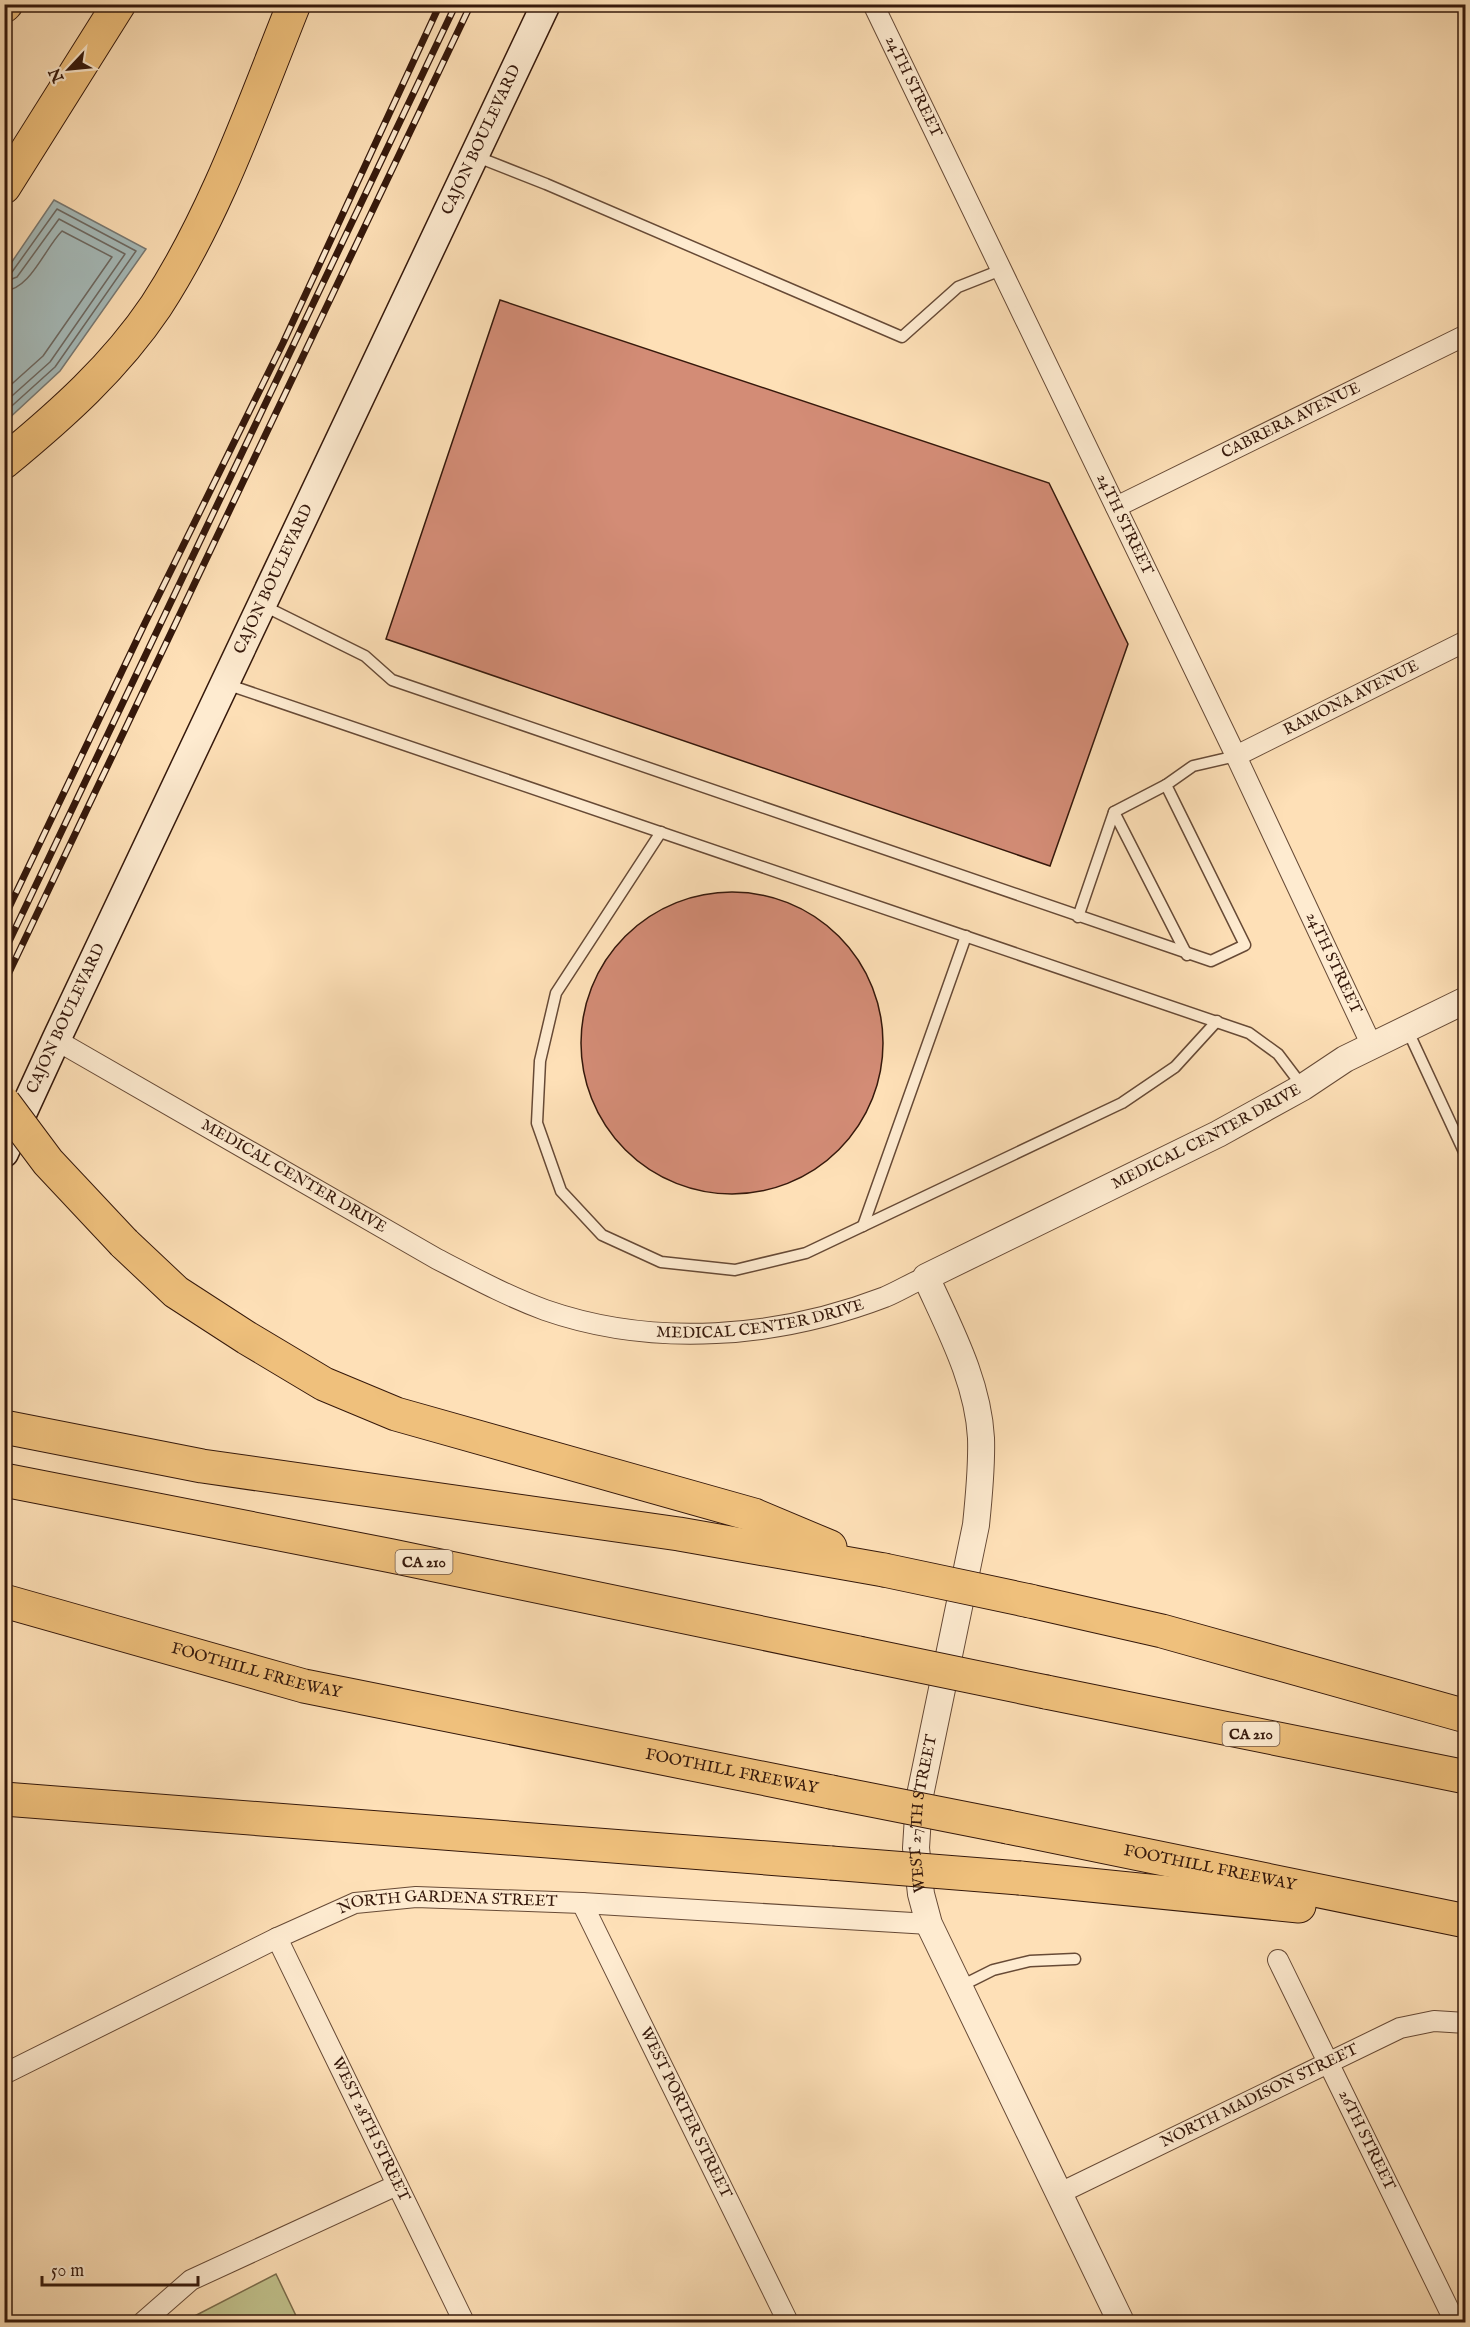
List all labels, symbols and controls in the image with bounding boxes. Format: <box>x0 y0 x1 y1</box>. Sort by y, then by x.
street label: 24TH STREET <box>880 33 946 141</box>
north arrow <box>39 39 99 99</box>
street label: CAJON BOULEVARD <box>438 62 526 218</box>
text: N <box>45 64 70 86</box>
street label: CABRERA AVENUE <box>1218 378 1364 464</box>
street label: 24TH STREET <box>1091 471 1157 579</box>
street label: CAJON BOULEVARD <box>230 501 318 658</box>
street label: RAMONA AVENUE <box>1280 656 1422 741</box>
street label: 24TH STREET <box>1301 909 1366 1018</box>
street label: CAJON BOULEVARD <box>23 940 110 1097</box>
street label: MEDICAL CENTER DRIVE <box>1109 1080 1305 1194</box>
street label: MEDICAL CENTER DRIVE <box>197 1115 390 1238</box>
street label: MEDICAL CENTER DRIVE <box>656 1295 867 1344</box>
road number: CA 210 <box>396 1550 452 1574</box>
street label: FOOTHILL FREEWAY <box>169 1639 344 1704</box>
road number: CA 210 <box>1222 1722 1280 1746</box>
street label: WEST 27TH STREET <box>906 1733 942 1894</box>
street label: FOOTHILL FREEWAY <box>644 1745 821 1799</box>
street label: FOOTHILL FREEWAY <box>1122 1841 1299 1896</box>
street label: NORTH GARDENA STREET <box>335 1887 558 1919</box>
street label: WEST PORTER STREET <box>635 2024 736 2202</box>
street label: NORTH MADISON STREET <box>1157 2040 1362 2153</box>
street label: WEST 28TH STREET <box>327 2054 414 2205</box>
street label: 26TH STREET <box>1333 2087 1399 2194</box>
scale bar <box>42 2249 198 2287</box>
text: 50 m <box>51 2260 84 2283</box>

